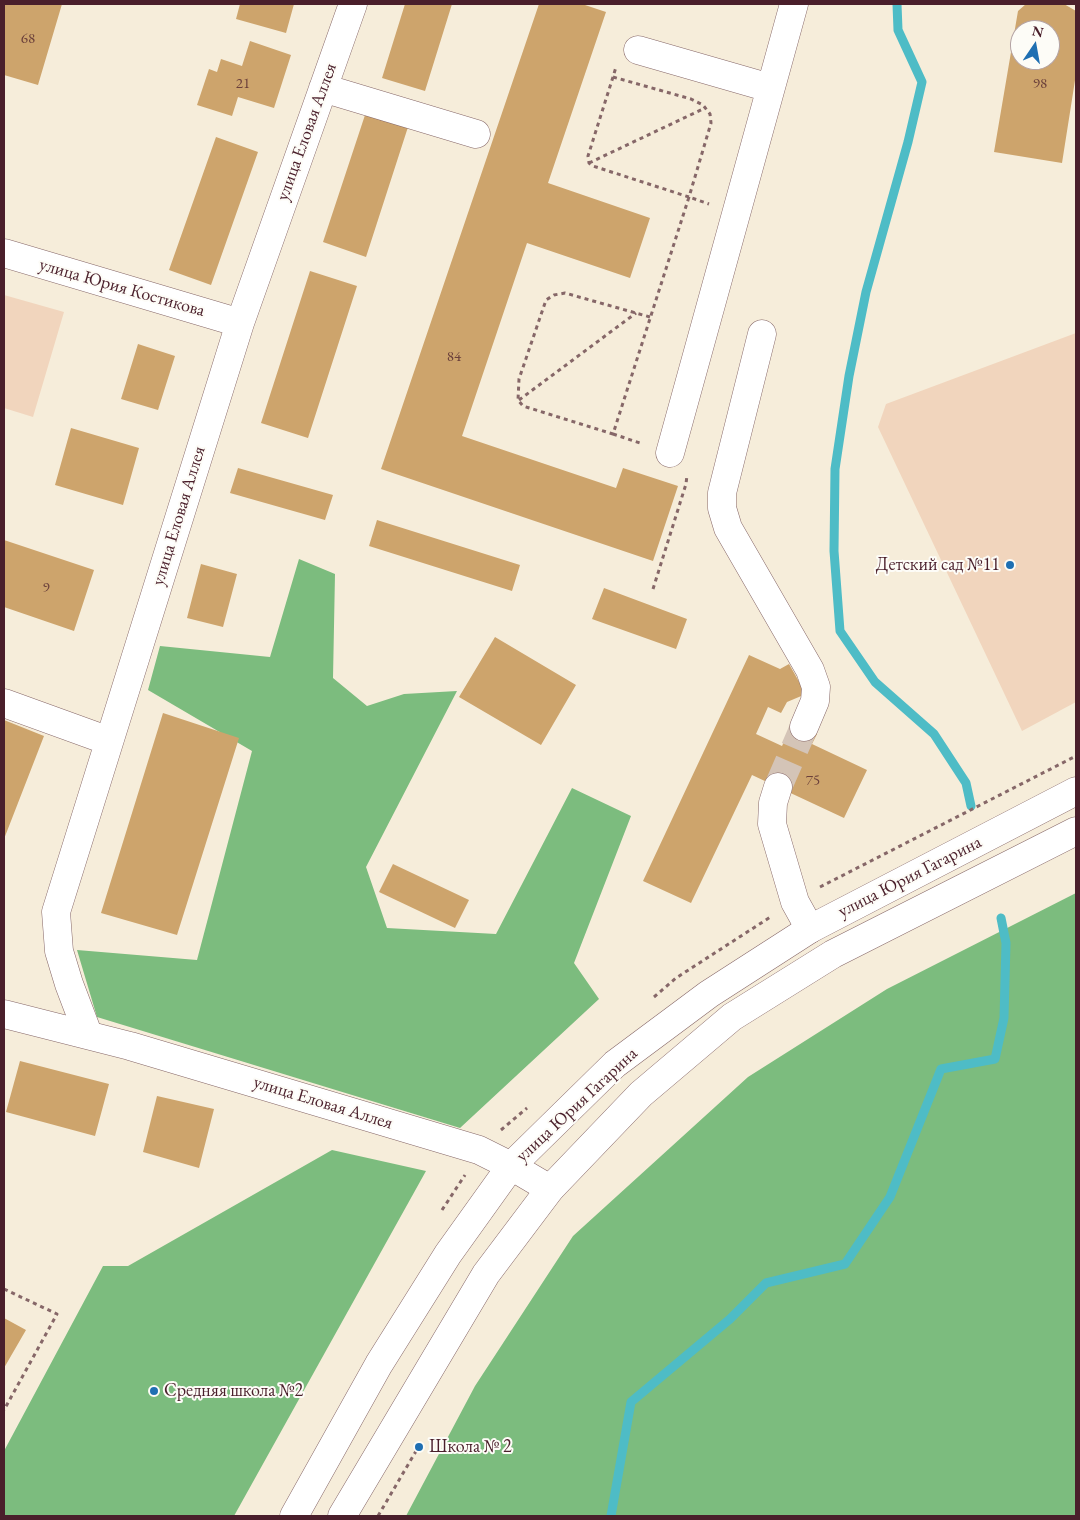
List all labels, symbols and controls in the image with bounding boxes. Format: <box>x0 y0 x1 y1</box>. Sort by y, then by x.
north arrow <box>1010 20 1060 70</box>
text: N <box>1030 21 1045 41</box>
house number: 68 <box>21 30 35 48</box>
street label: улица Еловая Аллея <box>272 60 342 204</box>
house number: 21 <box>236 75 250 93</box>
house number: 98 <box>1033 75 1047 93</box>
street label: улица Юрия Костикова <box>37 254 207 322</box>
house number: 84 <box>447 348 461 366</box>
street label: улица Еловая Аллея <box>148 444 210 588</box>
place label: Детский сад №11 <box>876 554 1000 576</box>
marker: Детский сад №11 <box>1004 559 1016 571</box>
house number: 9 <box>42 579 50 597</box>
house number: 75 <box>806 772 820 790</box>
street label: улица Юрия Гагарина <box>835 831 985 923</box>
street label: улица Юрия Гагарина <box>512 1043 642 1167</box>
street label: улица Еловая Аллея <box>251 1072 395 1134</box>
place label: Средняя школа №2 <box>164 1380 303 1402</box>
marker: Средняя школа №2 <box>148 1385 160 1397</box>
place label: Школа № 2 <box>429 1436 512 1458</box>
marker: Школа № 2 <box>413 1441 425 1453</box>

